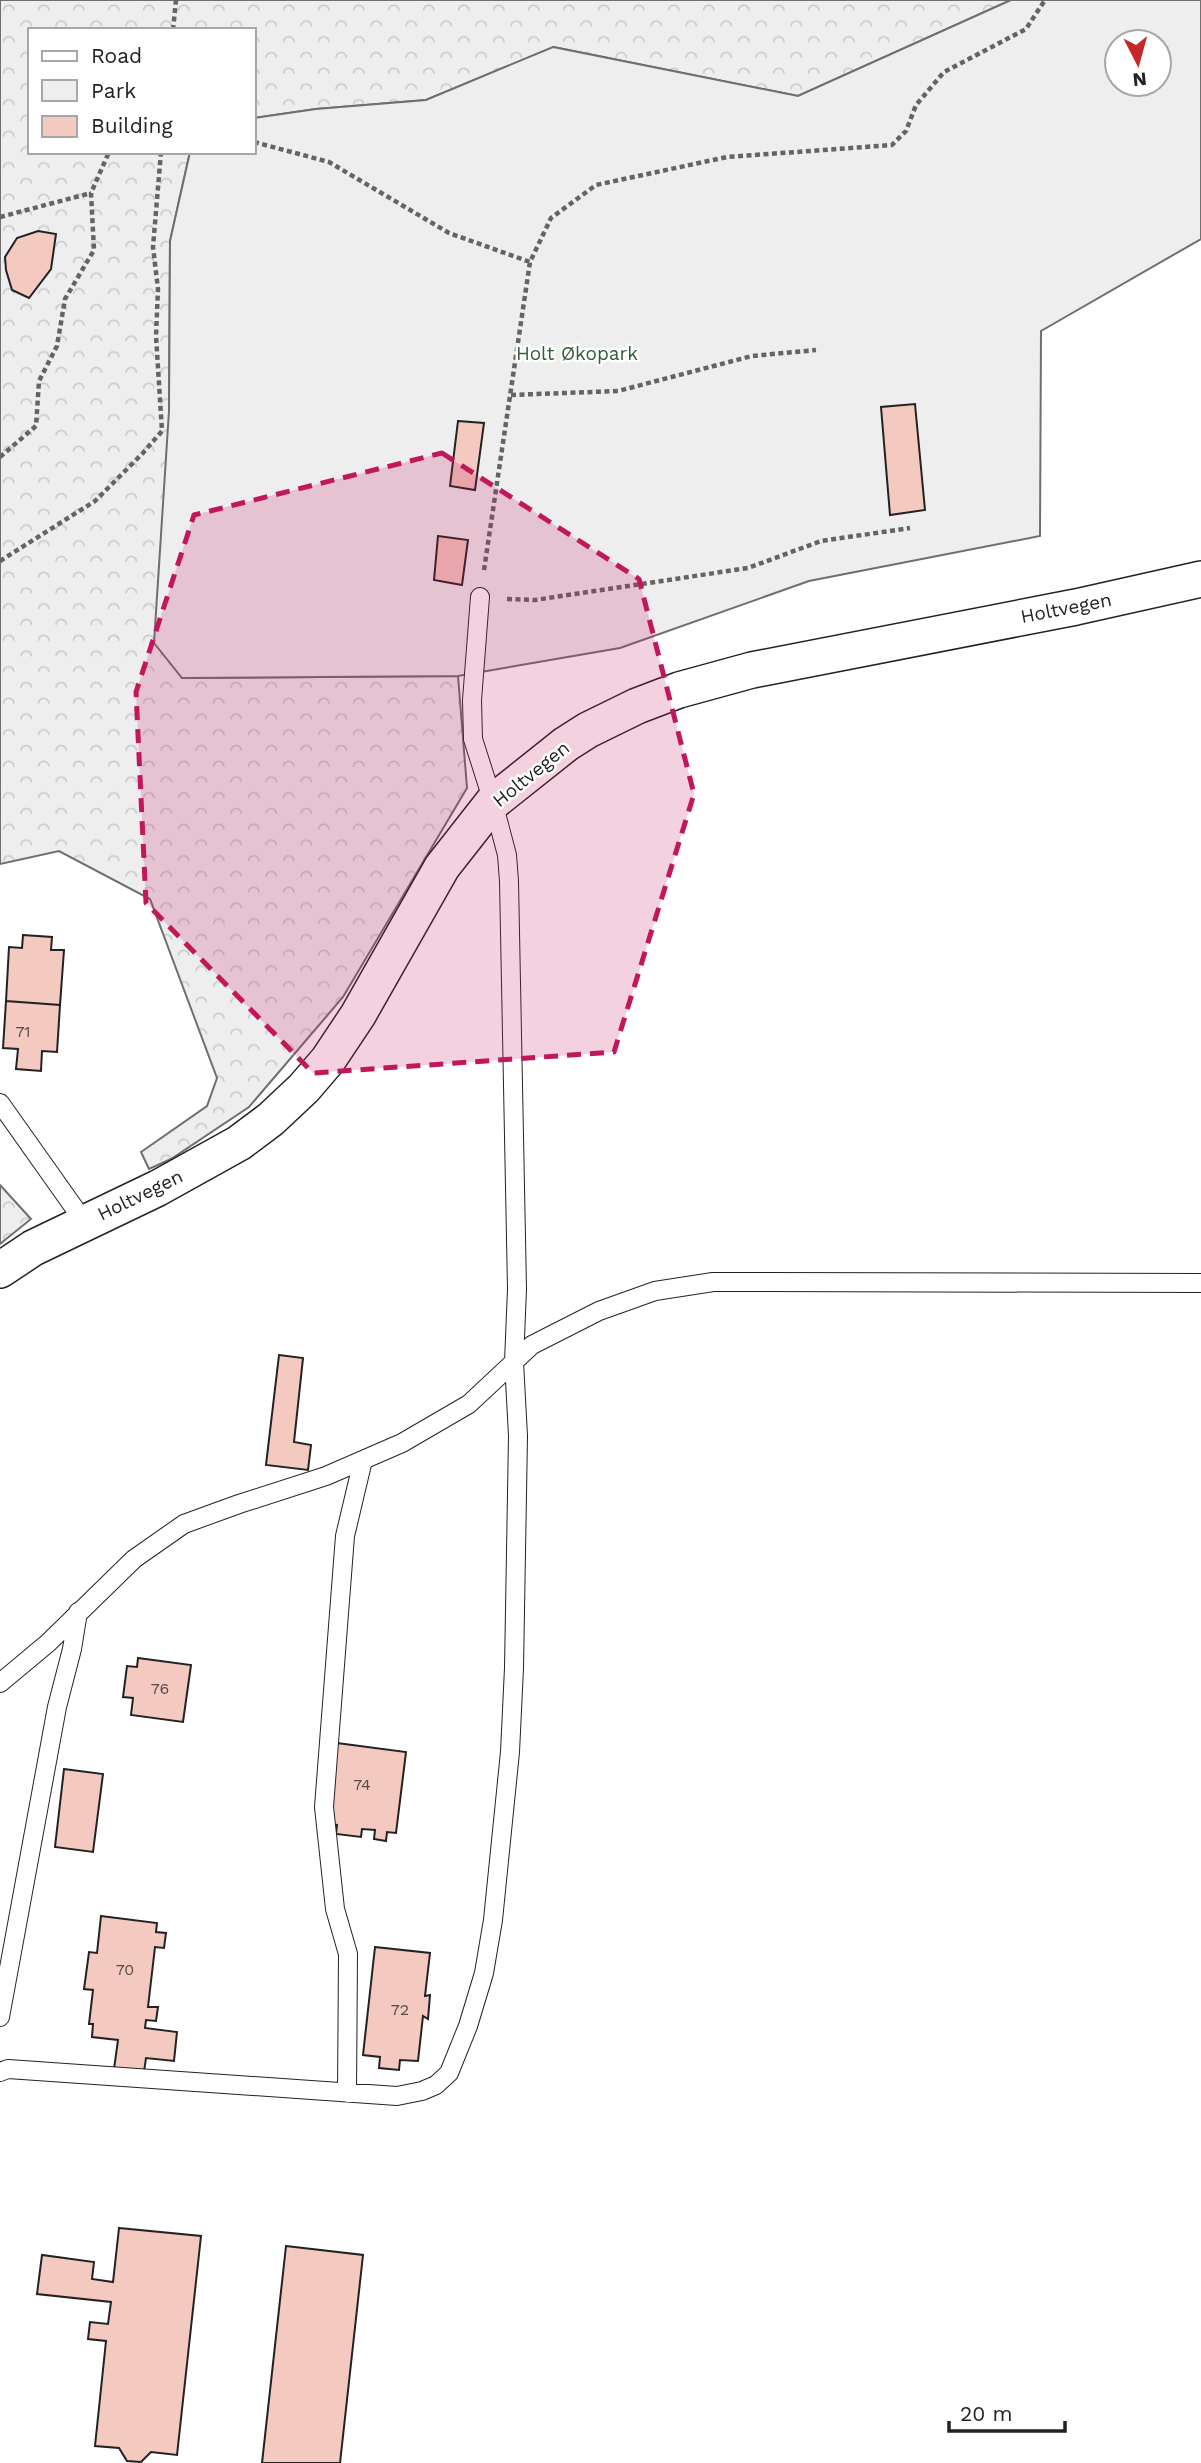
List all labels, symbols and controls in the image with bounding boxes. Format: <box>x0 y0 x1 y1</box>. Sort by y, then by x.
legend <box>28 28 256 154</box>
north arrow <box>1103 28 1173 98</box>
text: Road <box>91 43 142 68</box>
text: N <box>1132 67 1148 92</box>
text: Park <box>91 78 136 103</box>
text: Building <box>91 113 173 138</box>
park label: Holt Økopark <box>516 342 638 365</box>
street label: Holtvegen <box>1019 588 1113 628</box>
street label: Holtvegen <box>488 736 574 812</box>
house number: 71 <box>15 1022 31 1041</box>
street label: Holtvegen <box>93 1164 187 1226</box>
house number: 76 <box>151 1679 169 1698</box>
house number: 74 <box>353 1775 371 1794</box>
house number: 70 <box>116 1960 134 1979</box>
house number: 72 <box>391 2000 409 2019</box>
scale bar <box>949 2390 1064 2434</box>
text: 20 m <box>960 2401 1012 2426</box>

